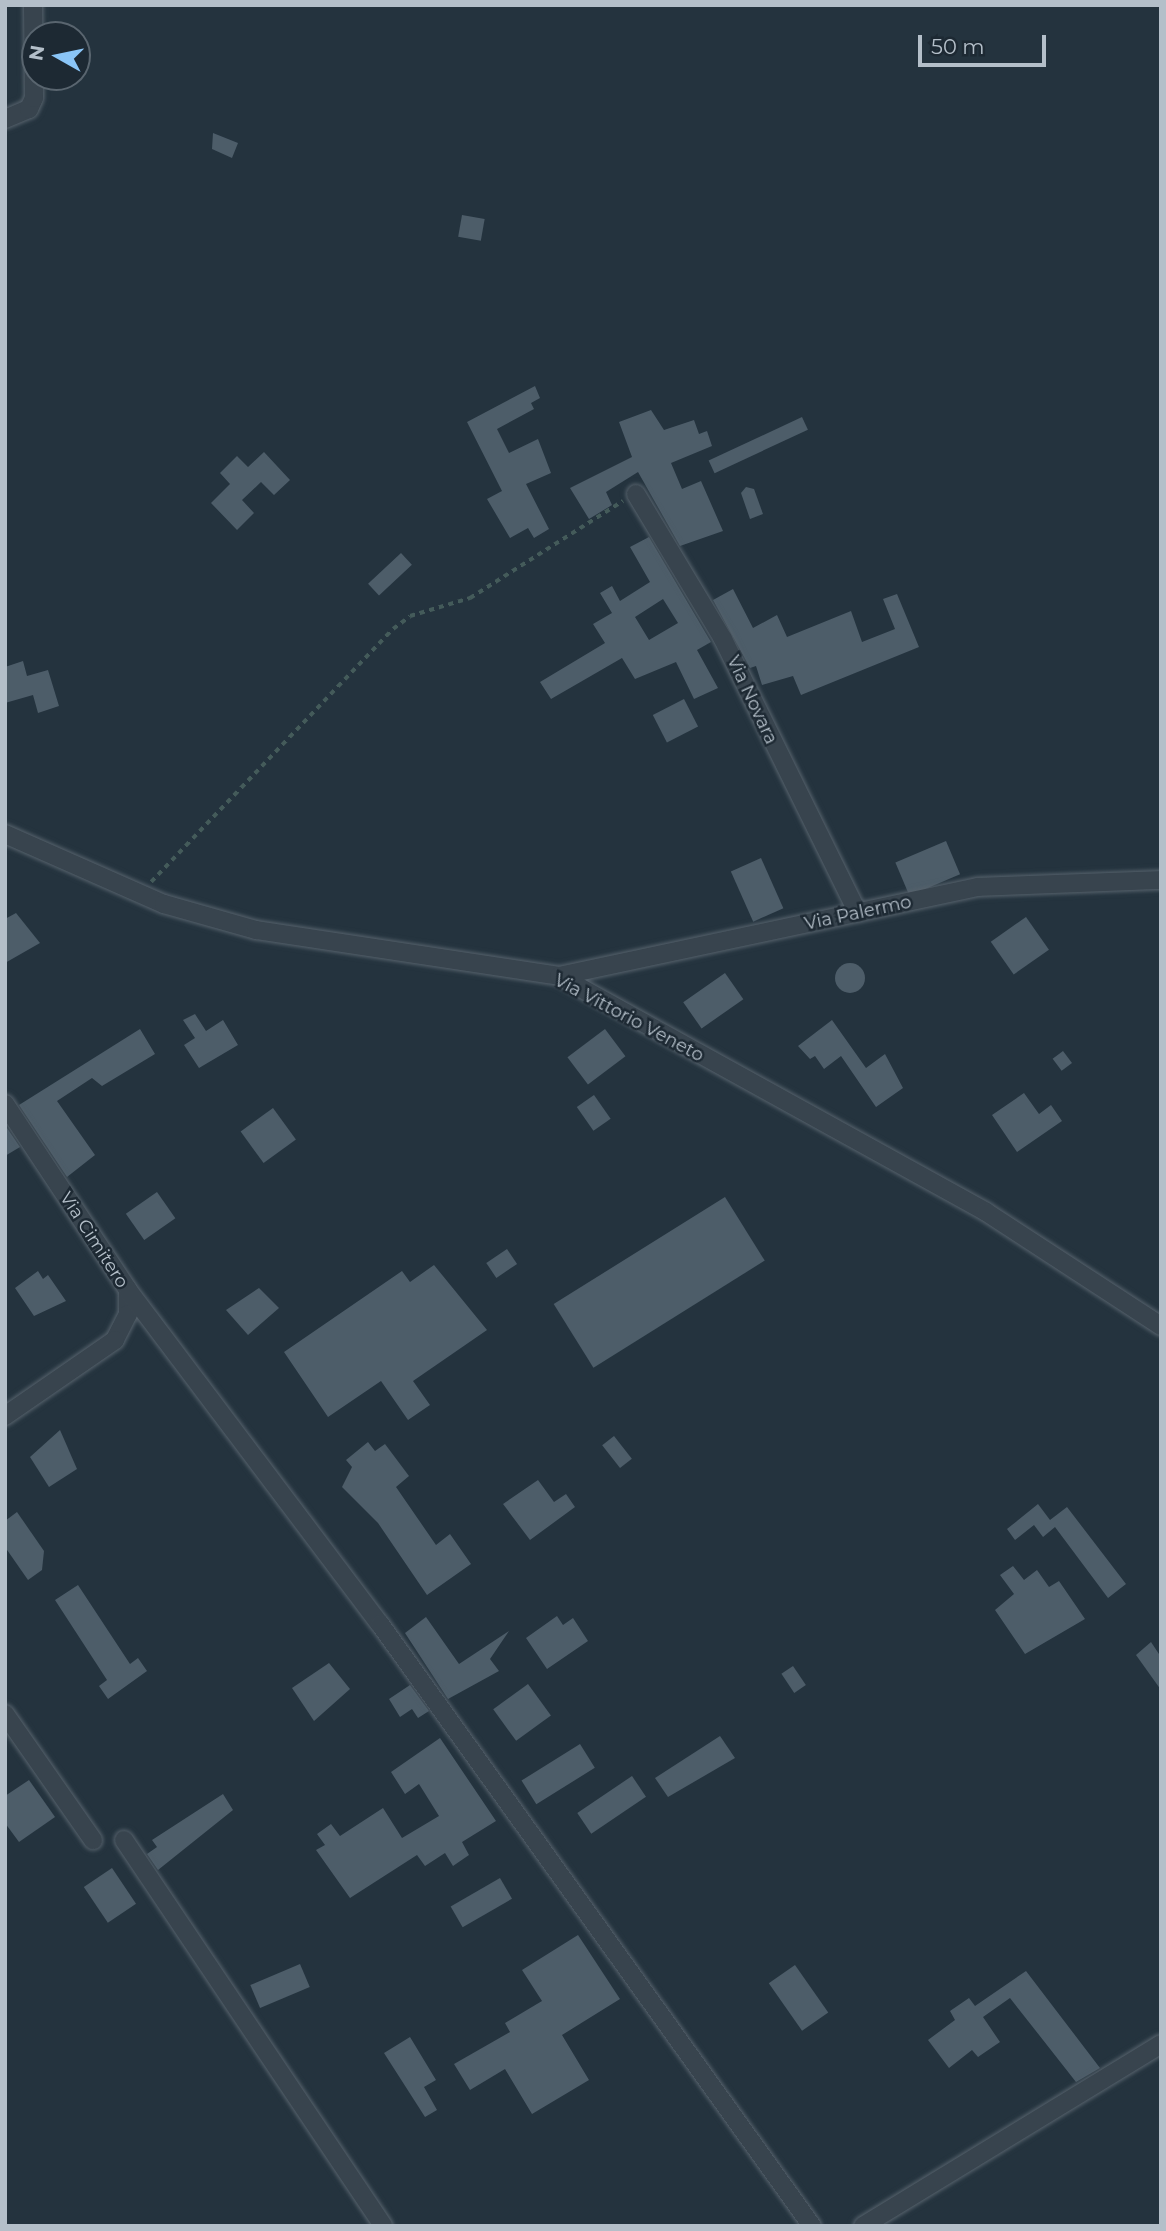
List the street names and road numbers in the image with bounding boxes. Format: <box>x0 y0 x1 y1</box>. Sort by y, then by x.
street label: Via Novara <box>722 652 782 748</box>
street label: Via Palermo <box>803 891 913 935</box>
street label: Via Vittorio Veneto <box>550 969 708 1067</box>
street label: Via Cimitero <box>55 1188 133 1292</box>

